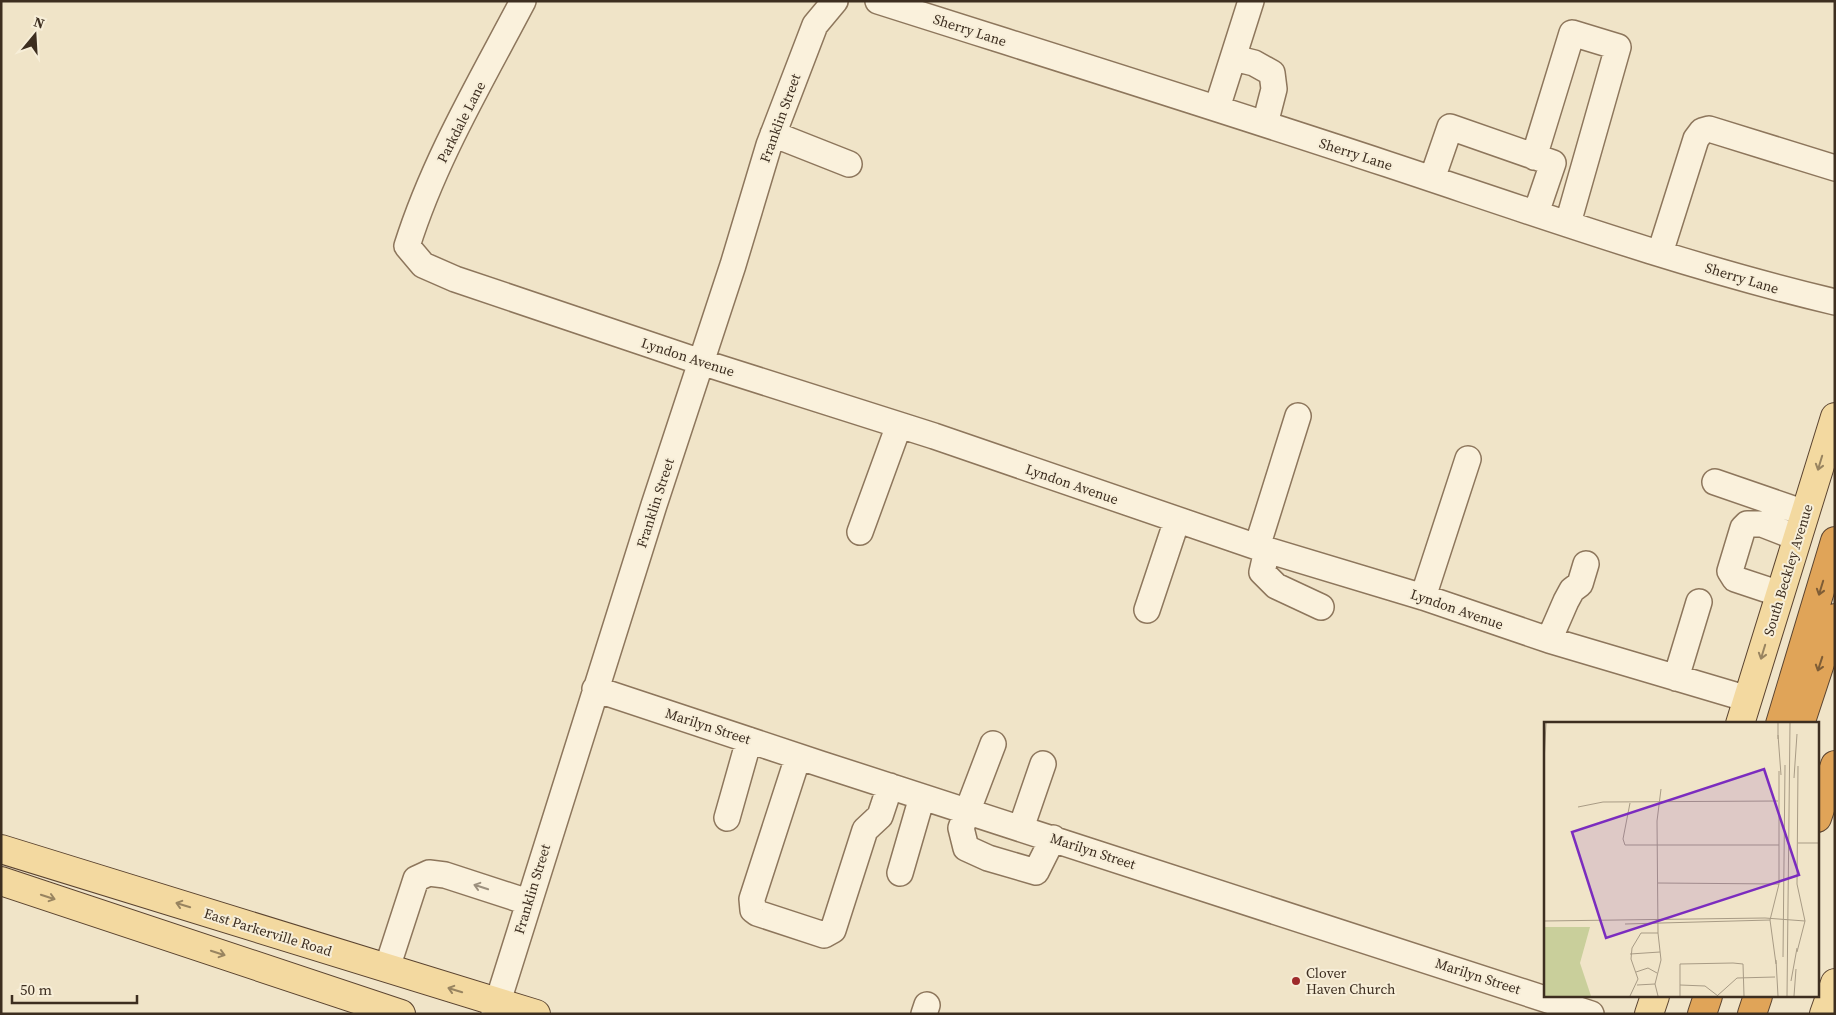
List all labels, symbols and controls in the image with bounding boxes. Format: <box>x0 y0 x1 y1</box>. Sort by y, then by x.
street label: Sherry Lane <box>931 9 1009 51</box>
north arrow <box>10 10 60 60</box>
text: N <box>31 12 47 34</box>
street label: Franklin Street <box>755 70 805 165</box>
street label: Parkdale Lane <box>432 78 490 166</box>
street label: Sherry Lane <box>1317 133 1395 175</box>
street label: Sherry Lane <box>1703 257 1781 299</box>
street label: Lyndon Avenue <box>639 333 737 381</box>
street label: Franklin Street <box>631 455 679 550</box>
one-way arrow <box>1815 455 1825 471</box>
street label: Lyndon Avenue <box>1023 459 1121 509</box>
street label: South Beckley Avenue <box>1758 502 1818 638</box>
one-way arrow <box>1815 580 1825 596</box>
street label: Lyndon Avenue <box>1408 584 1506 634</box>
one-way arrow <box>1757 644 1767 660</box>
one-way arrow <box>1814 656 1824 672</box>
street label: Marilyn Street <box>663 703 754 749</box>
inset map <box>1544 722 1818 998</box>
street label: Marilyn Street <box>1048 828 1139 874</box>
street label: Franklin Street <box>509 841 555 936</box>
one-way arrow <box>474 882 490 891</box>
one-way arrow <box>39 892 55 902</box>
one-way arrow <box>176 900 192 910</box>
street label: East Parkerville Road <box>202 903 334 961</box>
one-way arrow <box>210 949 226 958</box>
street label: Marilyn Street <box>1433 953 1524 999</box>
place label: Clover Haven Church <box>1306 963 1396 999</box>
scale bar <box>12 972 138 1004</box>
marker: Clover Haven Church <box>1290 975 1302 987</box>
text: 50 m <box>20 979 52 1000</box>
one-way arrow <box>448 984 464 994</box>

